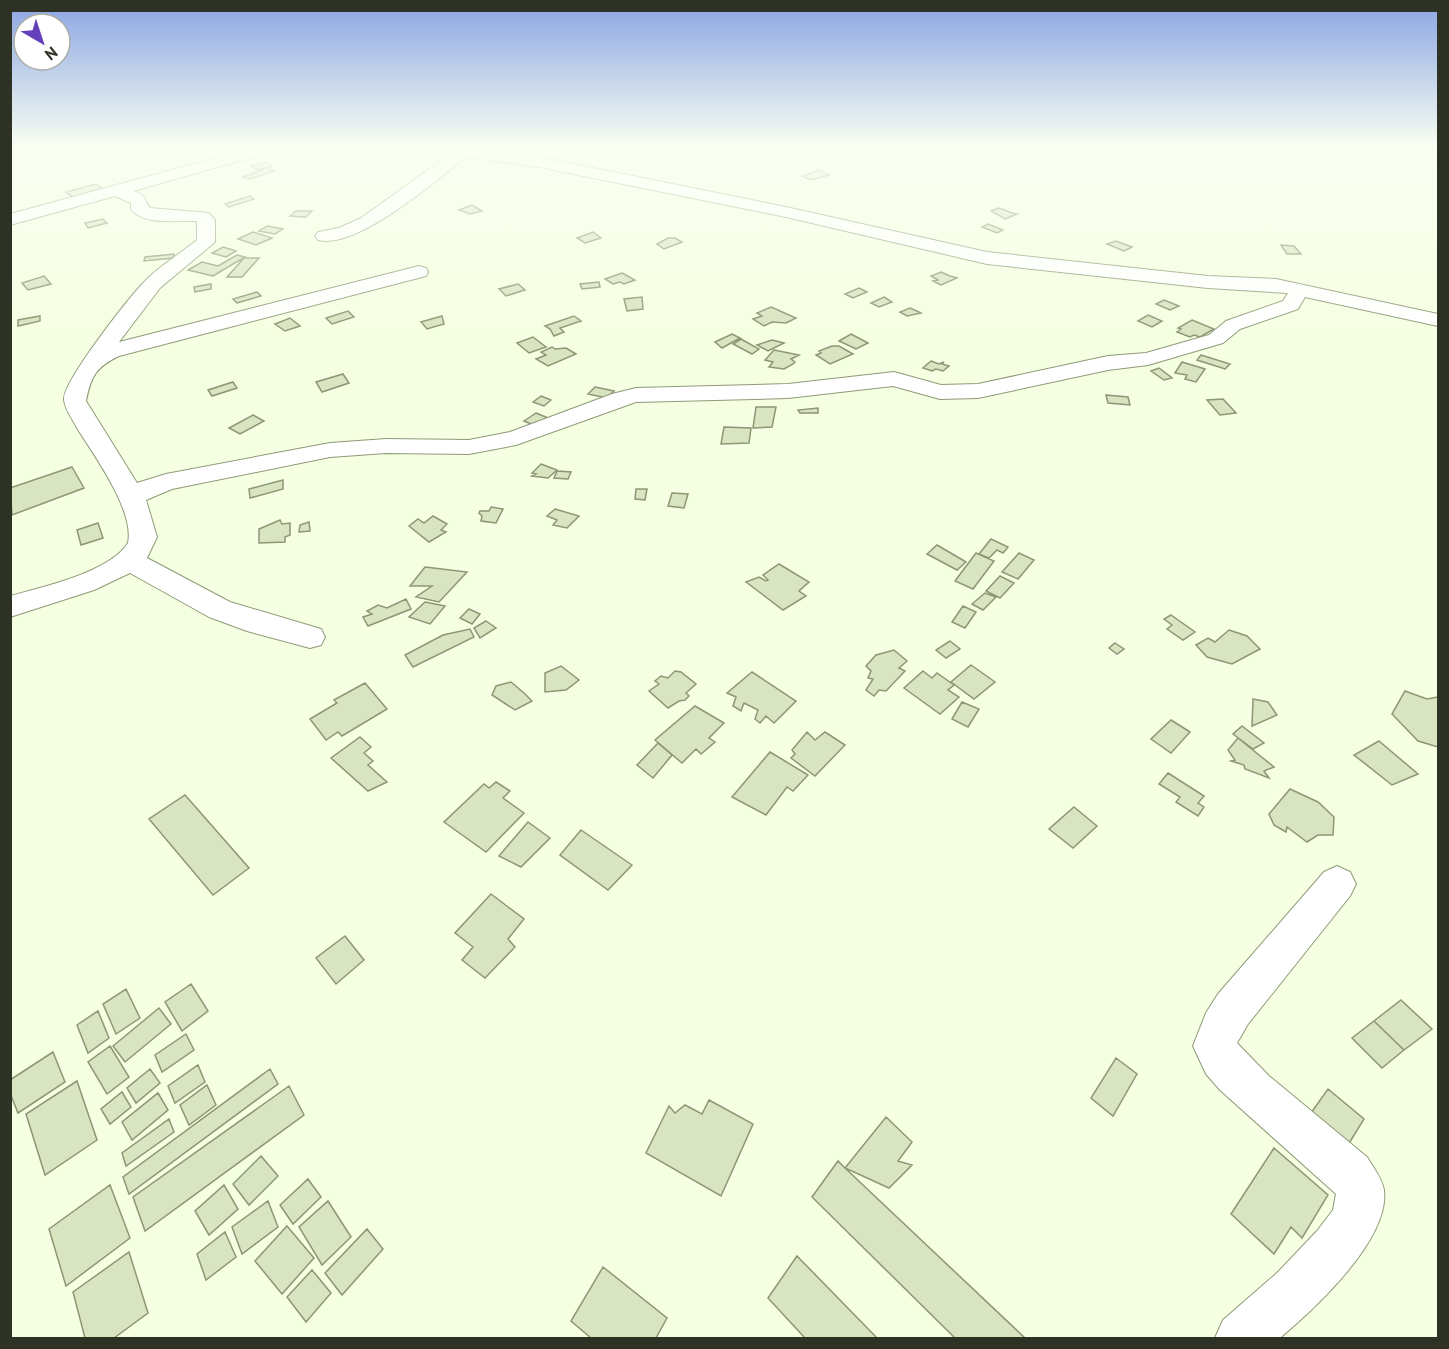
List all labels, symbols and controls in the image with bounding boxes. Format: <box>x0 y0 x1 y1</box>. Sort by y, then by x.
north arrow <box>12 12 72 72</box>
text: N <box>41 43 62 65</box>

